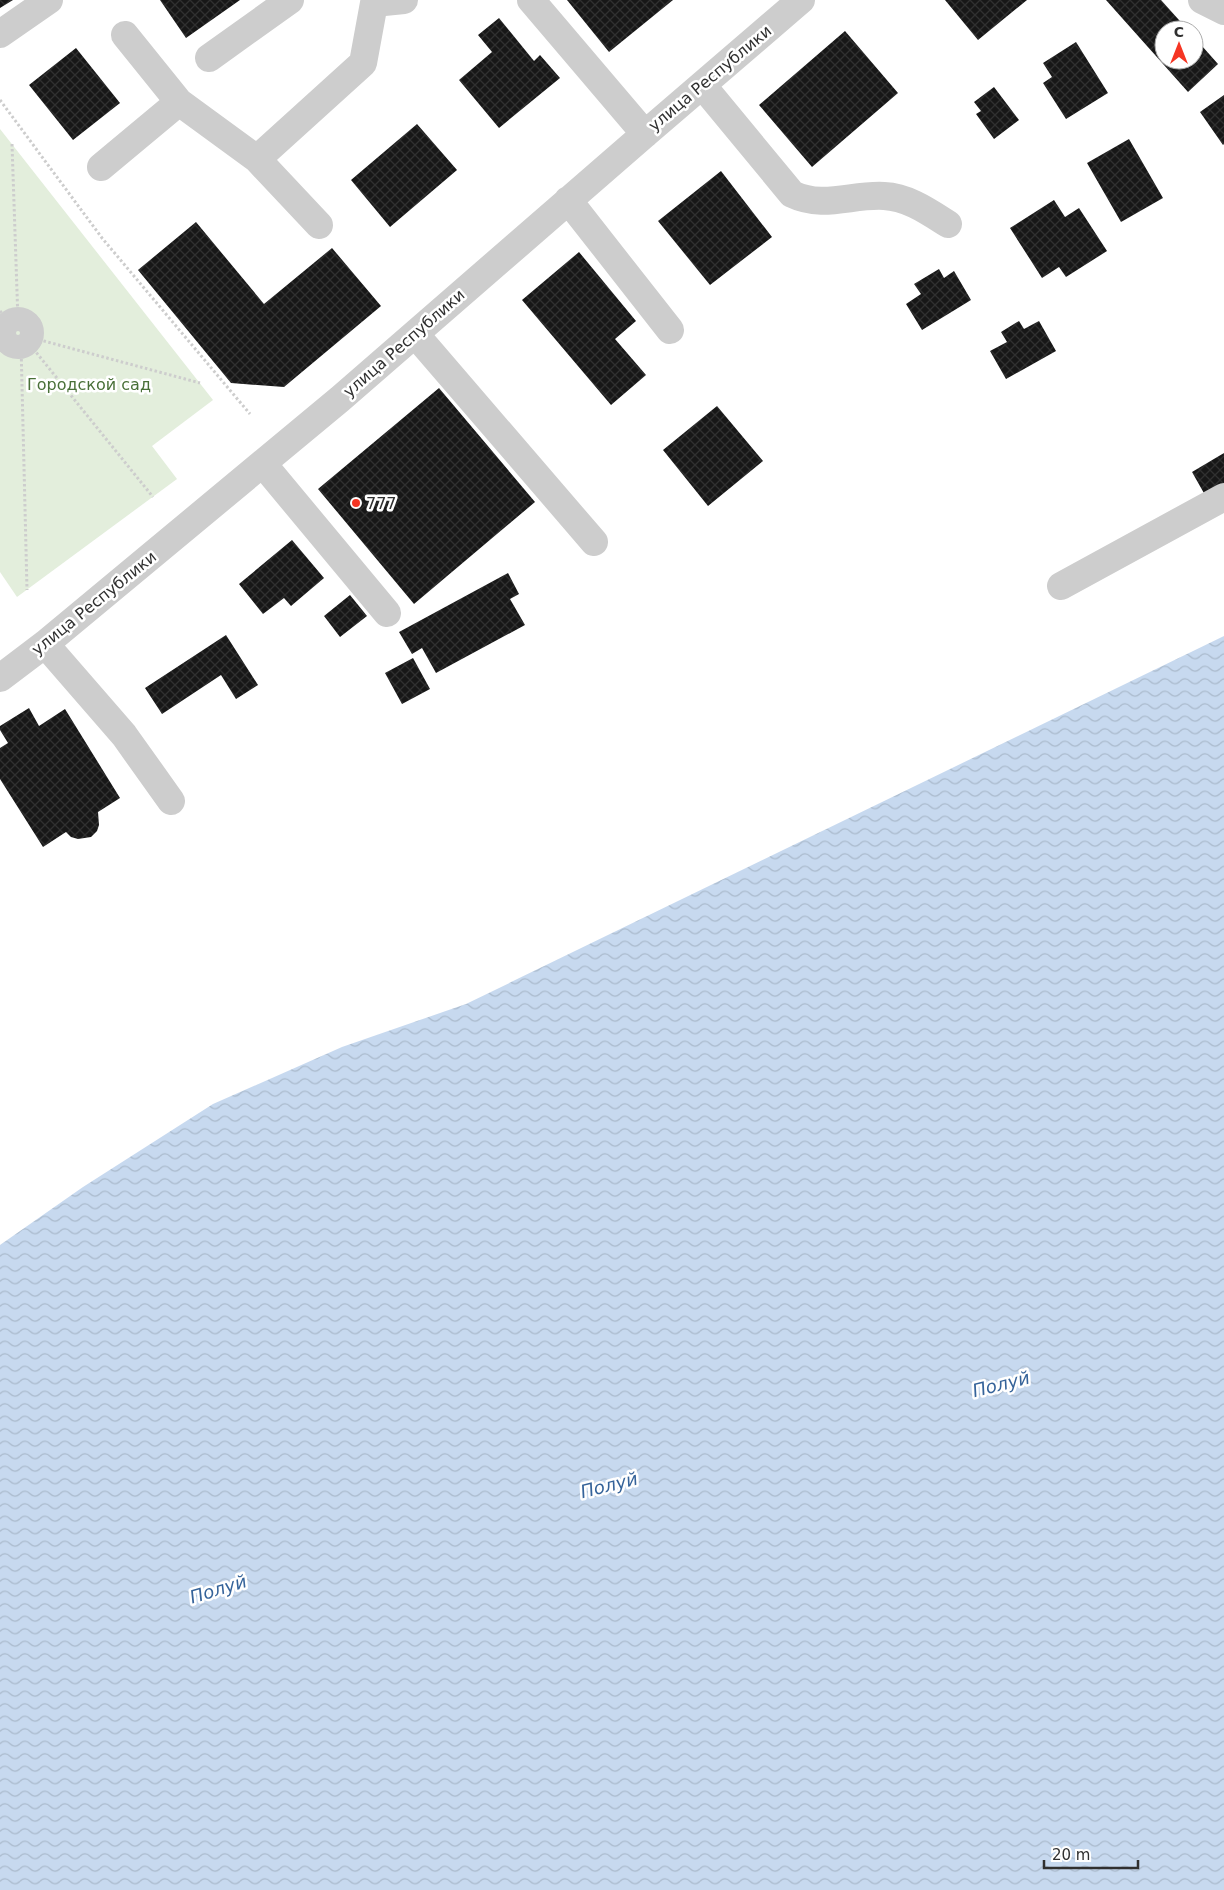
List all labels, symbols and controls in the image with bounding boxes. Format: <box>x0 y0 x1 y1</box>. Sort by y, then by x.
north arrow <box>1154 20 1204 70</box>
street label: улица Республики <box>645 21 775 135</box>
text: С <box>1174 24 1184 40</box>
street label: улица Республики <box>339 285 469 401</box>
park label: Городской сад <box>27 375 151 394</box>
place label: 777 <box>366 494 397 513</box>
marker: 777 <box>350 497 362 509</box>
street label: улица Республики <box>28 547 160 659</box>
water label: Полуй <box>970 1367 1032 1401</box>
water label: Полуй <box>578 1468 640 1502</box>
water label: Полуй <box>187 1570 249 1608</box>
scale bar <box>1044 1838 1138 1870</box>
text: 20 m <box>1052 1846 1090 1864</box>

